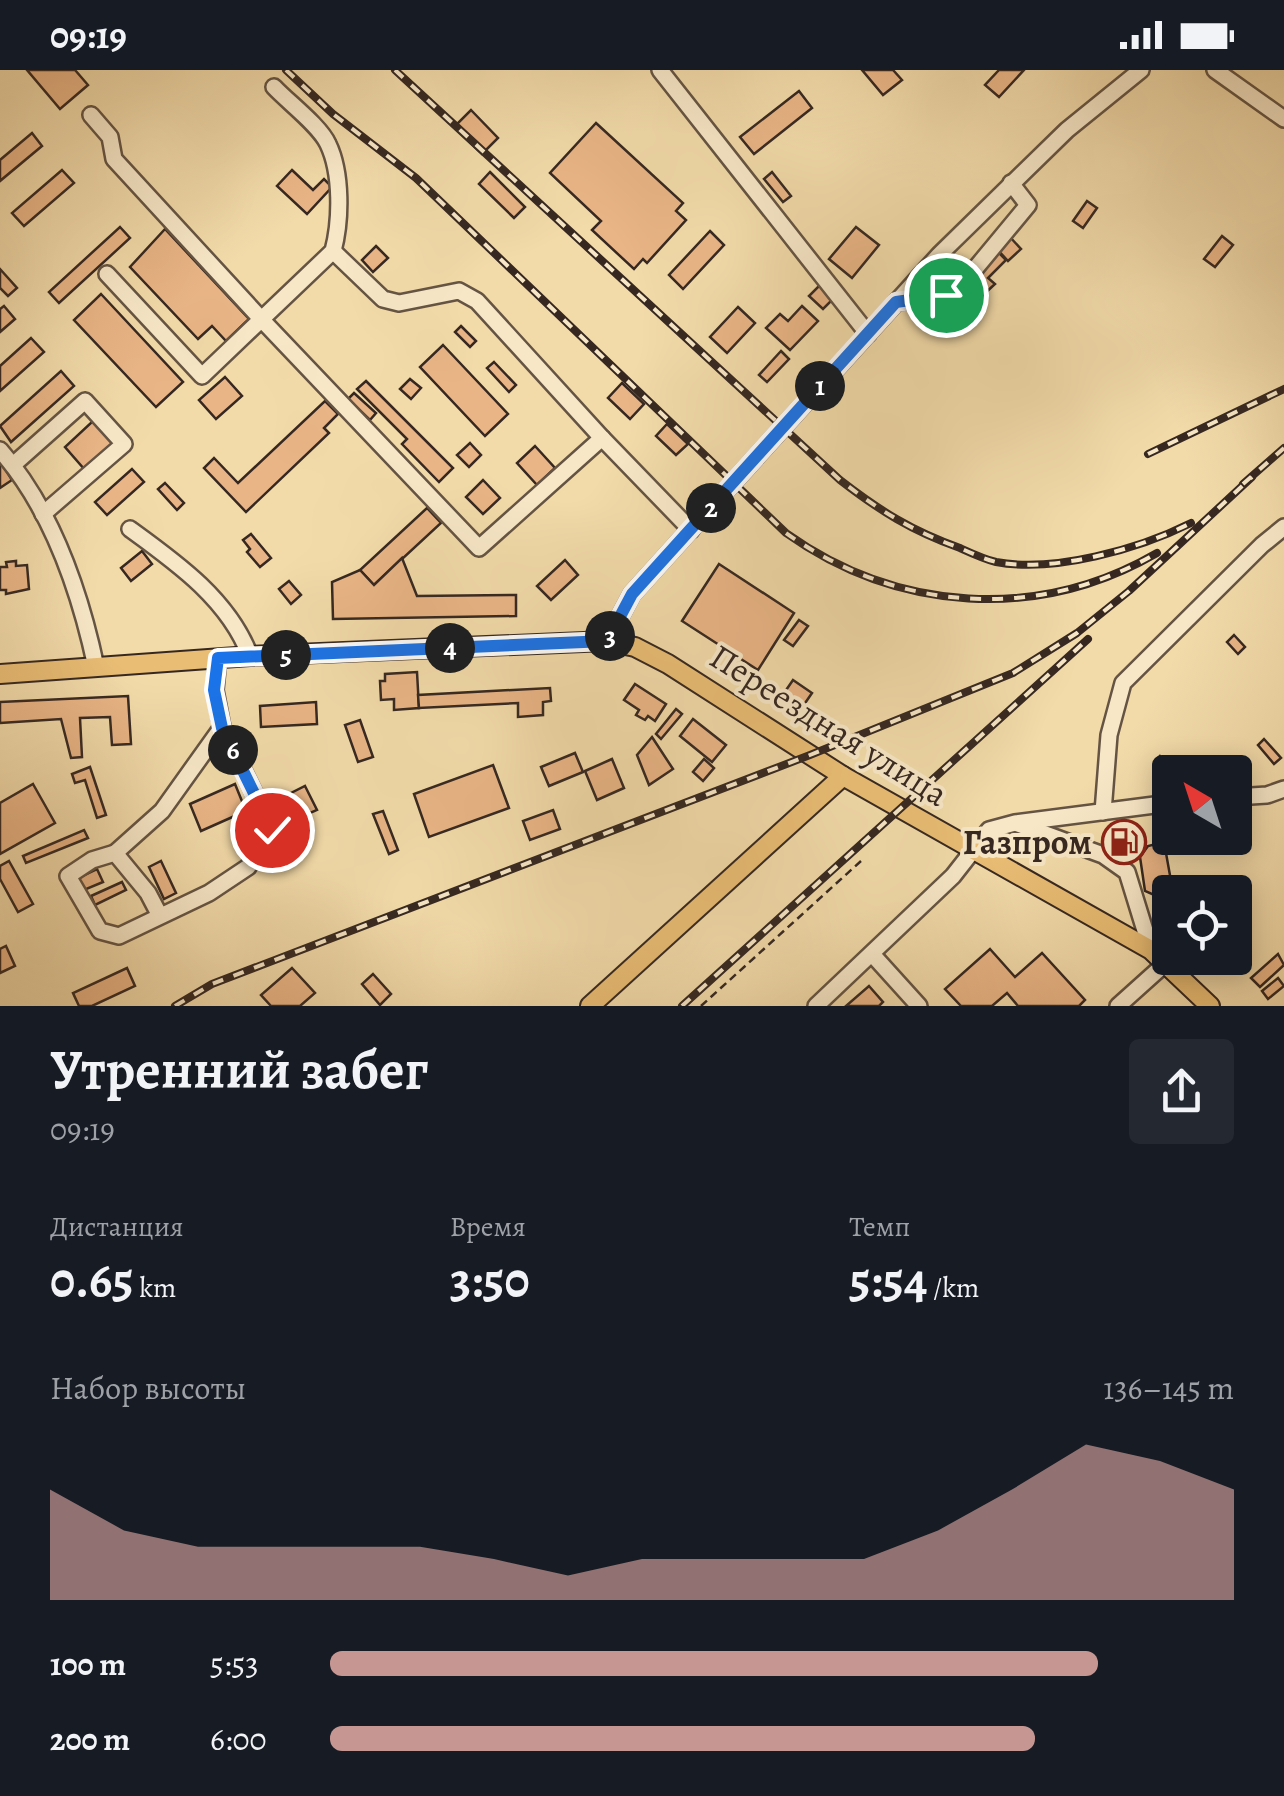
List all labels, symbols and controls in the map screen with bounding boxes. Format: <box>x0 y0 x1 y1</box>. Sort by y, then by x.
text: 09:19 <box>50 9 127 61</box>
pin <box>904 253 989 338</box>
icon: arrive <box>919 268 974 323</box>
pin: 1 <box>795 361 845 411</box>
text: 1 <box>815 367 825 405</box>
pin: 2 <box>686 483 736 533</box>
text: 2 <box>704 489 718 527</box>
pin: 3 <box>585 611 635 661</box>
text: 3 <box>604 617 616 655</box>
pin: 4 <box>425 623 475 673</box>
text: 4 <box>443 629 457 667</box>
pin: 5 <box>261 630 311 680</box>
street label: Переездная улица <box>701 632 957 818</box>
text: 5 <box>280 636 292 674</box>
pin: 6 <box>208 725 258 775</box>
text: 6 <box>226 731 240 769</box>
north arrow <box>1152 755 1252 855</box>
map controls <box>1152 755 1252 975</box>
pin <box>230 788 315 873</box>
icon: check <box>245 803 300 858</box>
place label: Газпром <box>963 818 1092 866</box>
fuel station icon: Газпром <box>1101 819 1147 865</box>
button: locate <box>1152 875 1252 975</box>
text: Утренний забег <box>50 1032 428 1107</box>
button: share <box>1129 1039 1234 1144</box>
text: 09:19 <box>50 1107 115 1151</box>
text: Дистанция <box>50 1208 184 1246</box>
text: Время <box>450 1208 526 1246</box>
text: Темп <box>849 1208 910 1246</box>
text: 0.65 <box>50 1246 134 1314</box>
text: 3:50 <box>450 1246 530 1314</box>
text: 5:54 <box>849 1246 927 1314</box>
text: km <box>134 1269 176 1307</box>
text: /km <box>927 1269 979 1307</box>
text: Набор высоты <box>50 1366 246 1410</box>
text: 136–145 m <box>1103 1366 1234 1410</box>
text: 100 m <box>50 1642 126 1686</box>
text: 5:53 <box>210 1642 258 1686</box>
text: 200 m <box>50 1717 130 1761</box>
text: 6:00 <box>210 1717 267 1761</box>

